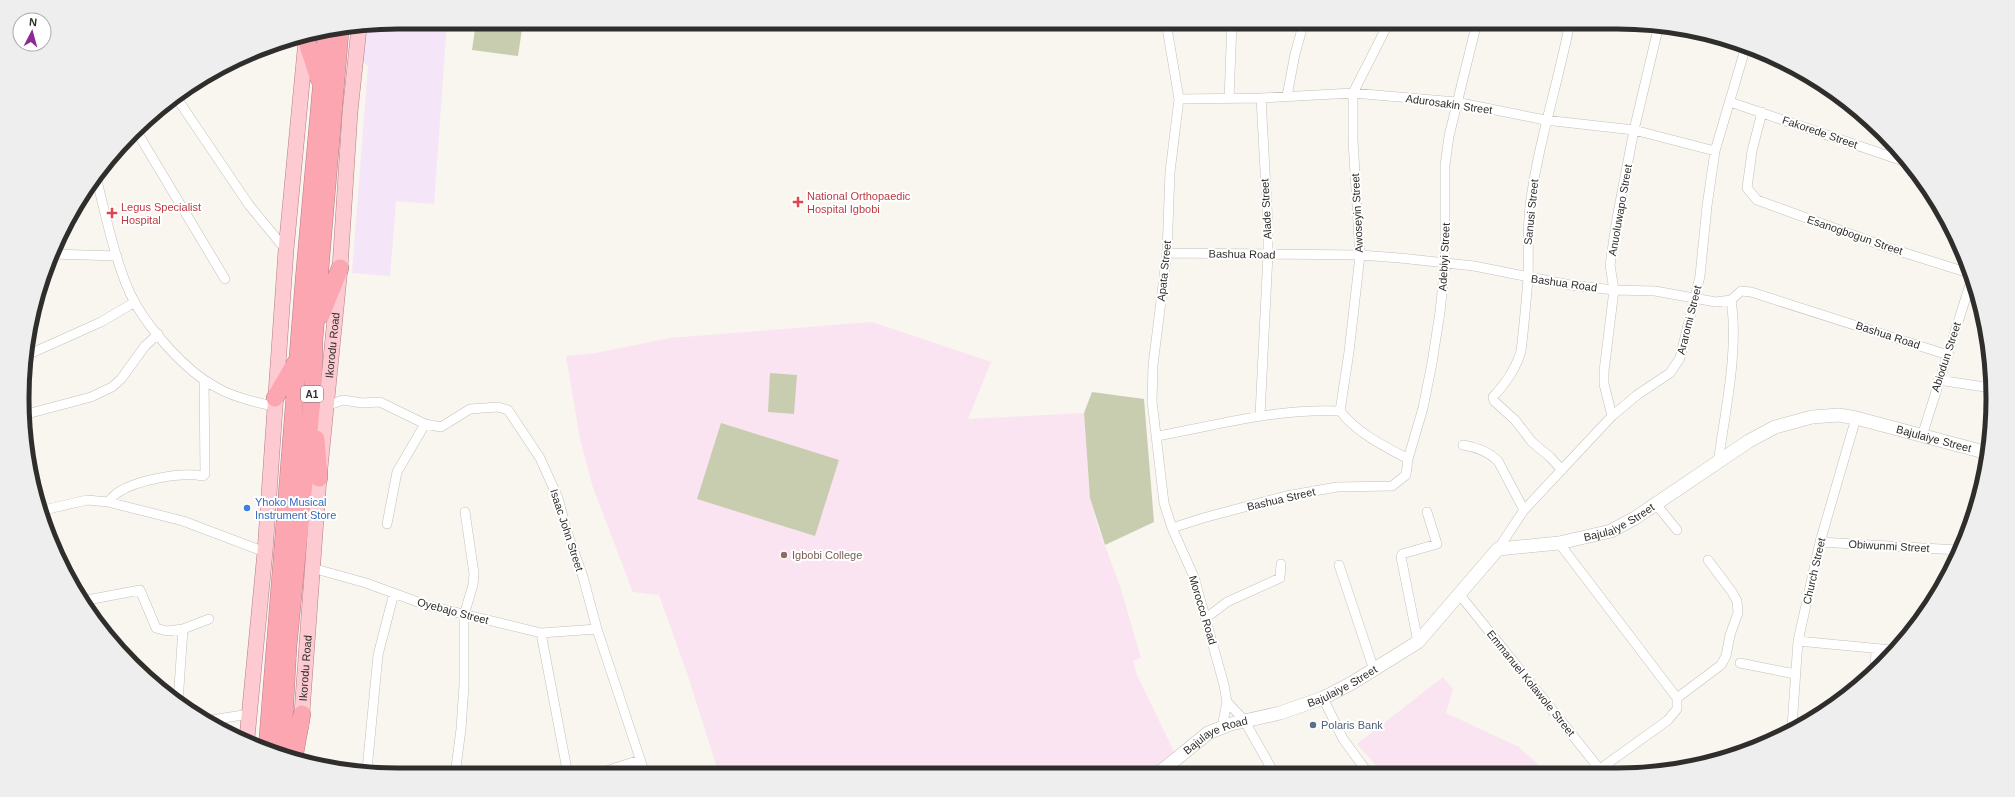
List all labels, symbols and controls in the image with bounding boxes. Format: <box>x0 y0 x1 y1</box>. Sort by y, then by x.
north arrow <box>12 12 52 52</box>
text: N <box>28 16 38 28</box>
street label: Adurosakin Street <box>1405 92 1493 116</box>
street label: Fakorede Street <box>1781 113 1859 151</box>
street label: Anuoluwapo Street <box>1606 163 1634 257</box>
street label: Awoseyin Street <box>1349 173 1365 253</box>
street label: Alade Street <box>1258 178 1274 240</box>
street label: Sanusi Street <box>1522 179 1540 245</box>
place label: National Orthopaedic Hospital Igbobi <box>807 190 911 215</box>
marker: National Orthopaedic Hospital Igbobi <box>792 196 804 208</box>
place label: Legus Specialist Hospital <box>121 201 201 226</box>
marker: Legus Specialist Hospital <box>106 207 118 219</box>
street label: Esanogbogun Street <box>1806 213 1904 257</box>
street label: Adebiyi Street <box>1436 222 1452 292</box>
street label: Apata Street <box>1155 240 1173 302</box>
street label: Bashua Road <box>1209 247 1275 261</box>
street label: Bashua Road <box>1530 272 1598 294</box>
street label: Araromi Street <box>1675 284 1703 356</box>
street label: Ikorodu Road <box>323 312 342 379</box>
street label: Bashua Road <box>1854 319 1922 351</box>
street label: Abiodun Street <box>1929 321 1963 393</box>
road number: A1 <box>301 386 323 402</box>
street label: Bajulaiye Street <box>1895 423 1973 454</box>
street label: Bashua Street <box>1246 485 1316 513</box>
street label: Isaac John Street <box>548 487 586 573</box>
place label: Yhoko Musical Instrument Store <box>255 496 336 521</box>
street label: Bajulaiye Street <box>1582 501 1656 543</box>
marker: Yhoko Musical Instrument Store <box>242 503 252 513</box>
street label: Church Street <box>1801 537 1827 605</box>
street label: Obiwunmi Street <box>1848 538 1930 554</box>
place label: Igbobi College <box>792 549 862 561</box>
marker: Igbobi College <box>779 550 789 560</box>
street label: Morocco Road <box>1187 574 1219 646</box>
street label: Oyebajo Street <box>416 596 490 626</box>
street label: Emmanuel Kolawole Street <box>1485 628 1577 738</box>
street label: Ikorodu Road <box>297 635 314 702</box>
street label: Bajulaiye Street <box>1306 663 1379 709</box>
street label: Bajulaye Road <box>1181 714 1249 757</box>
place label: Polaris Bank <box>1321 719 1383 731</box>
marker: Polaris Bank <box>1308 720 1318 730</box>

